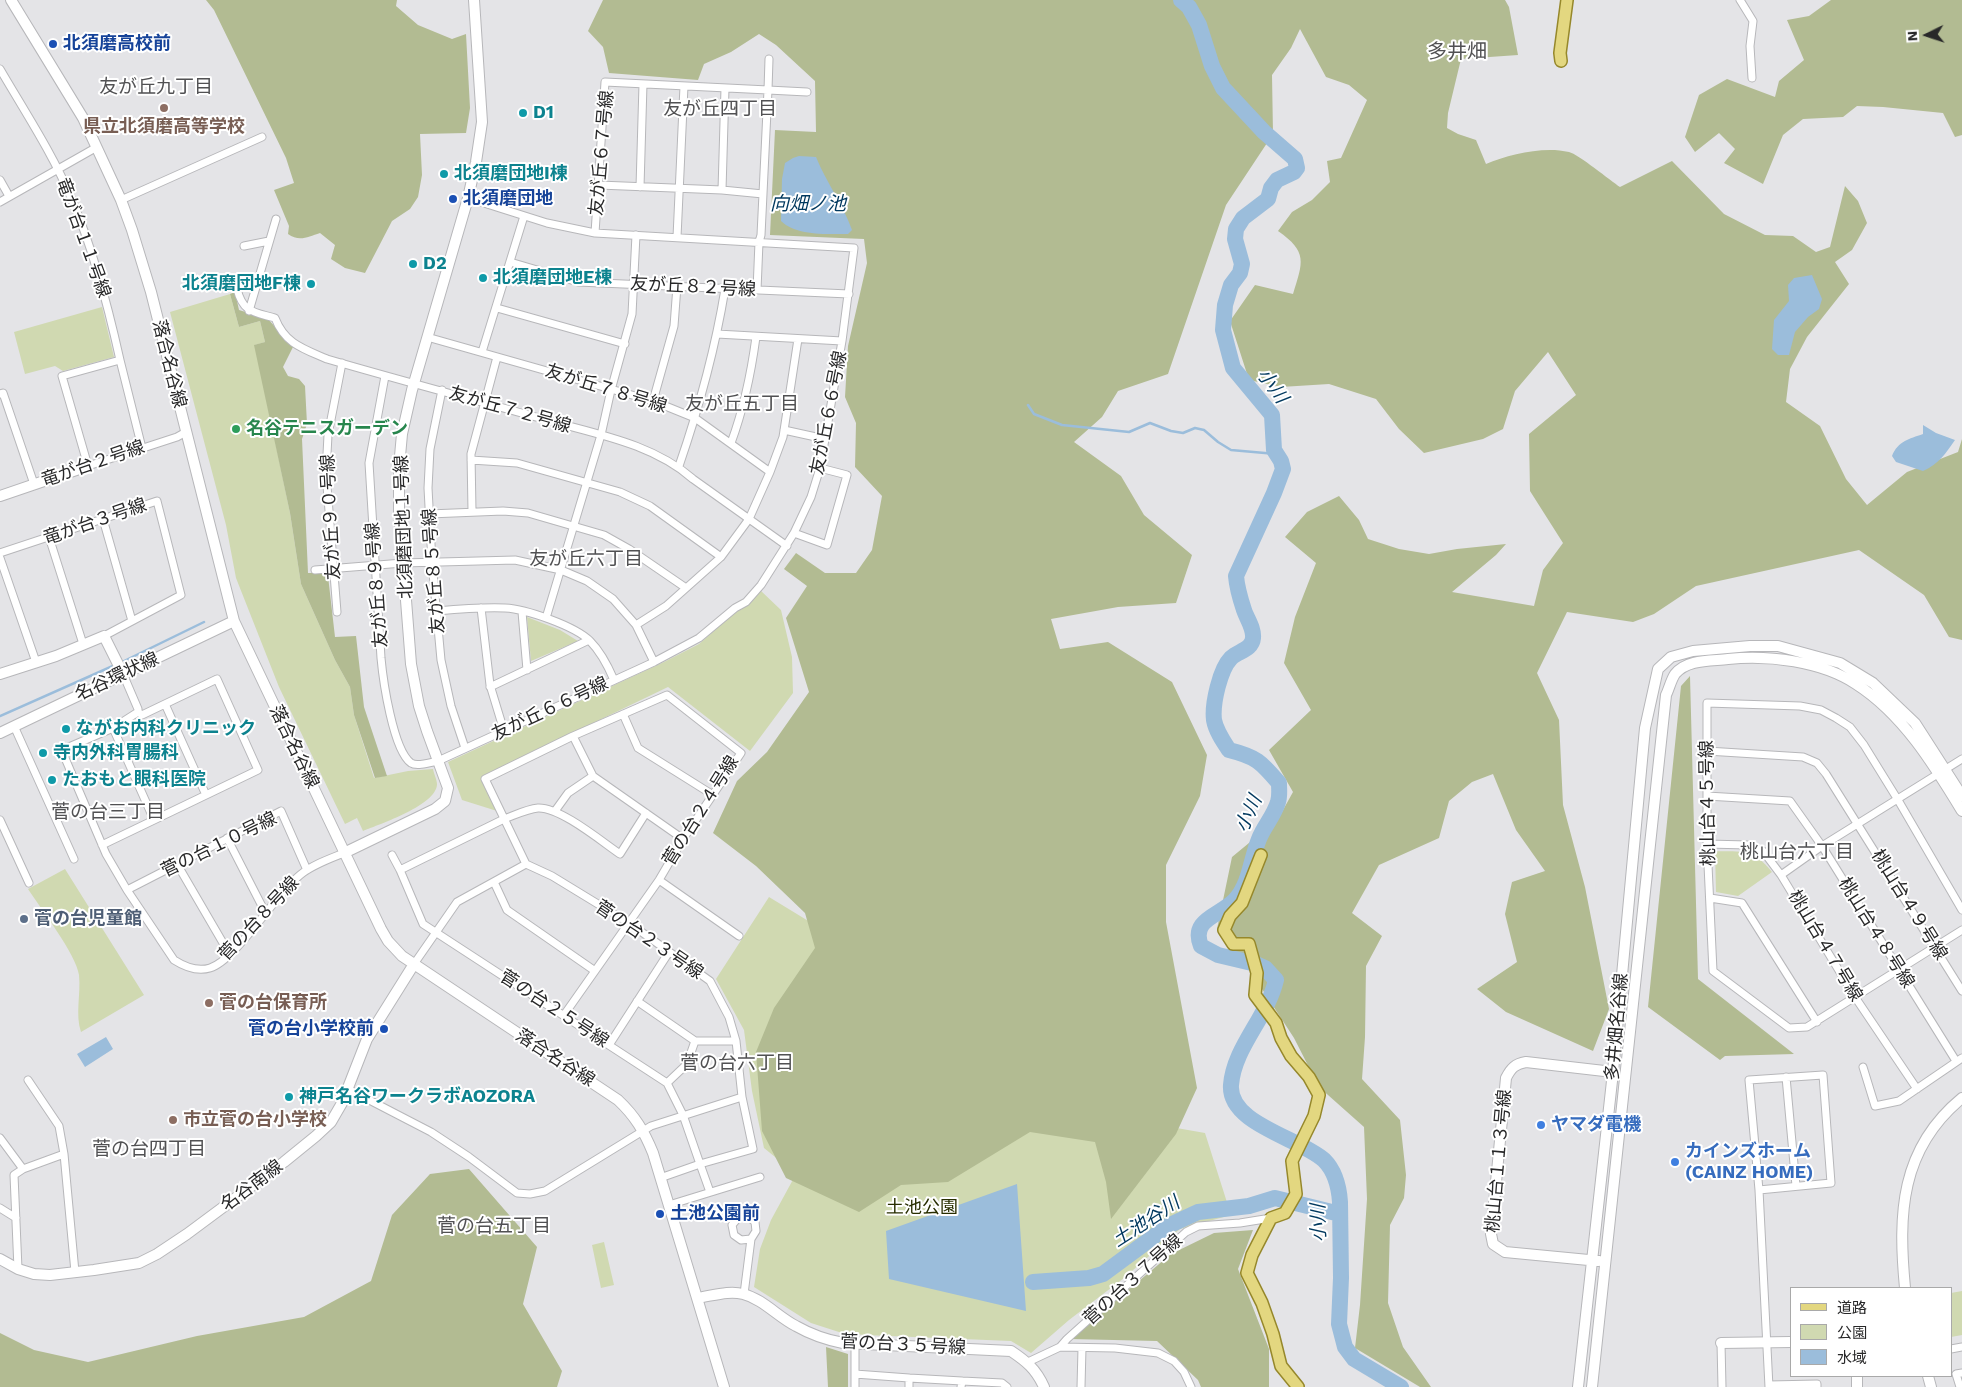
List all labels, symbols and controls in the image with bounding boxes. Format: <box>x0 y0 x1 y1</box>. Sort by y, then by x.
north arrow <box>1902 10 1952 60</box>
text: N <box>1904 30 1920 42</box>
place label: 北須磨高校前 <box>63 33 171 55</box>
marker: 北須磨高校前 <box>47 38 59 50</box>
district label: 多井畑 <box>1427 40 1487 64</box>
district label: 友が丘九丁目 <box>99 76 213 98</box>
street label: 友が丘６７号線 <box>586 89 618 217</box>
district label: 友が丘四丁目 <box>663 98 777 120</box>
marker: 県立北須磨高等学校 <box>158 102 170 114</box>
place label: D1 <box>533 102 554 124</box>
marker: D1 <box>517 107 529 119</box>
place label: 県立北須磨高等学校 <box>83 116 245 138</box>
place label: 北須磨団地I棟 <box>454 163 568 185</box>
marker: 北須磨団地I棟 <box>438 168 450 180</box>
street label: 竜が台１１号線 <box>51 175 115 301</box>
place label: 北須磨団地 <box>463 188 553 210</box>
marker: 北須磨団地 <box>447 193 459 205</box>
water label: 向畑ノ池 <box>770 193 846 215</box>
place label: D2 <box>423 253 447 275</box>
marker: D2 <box>407 258 419 270</box>
place label: 北須磨団地E棟 <box>493 267 612 289</box>
marker: 北須磨団地E棟 <box>477 272 489 284</box>
place label: 北須磨団地F棟 <box>182 273 301 295</box>
street label: 友が丘８２号線 <box>630 273 756 301</box>
marker: 北須磨団地F棟 <box>305 278 317 290</box>
street label: 落合名谷線 <box>148 318 190 410</box>
street label: 友が丘６６号線 <box>806 349 852 477</box>
street label: 友が丘７８号線 <box>543 360 669 418</box>
water label: 小川 <box>1252 364 1292 408</box>
street label: 友が丘７２号線 <box>446 382 574 438</box>
district label: 友が丘五丁目 <box>685 393 799 415</box>
place label: 名谷テニスガーデン <box>246 418 408 440</box>
marker: 名谷テニスガーデン <box>230 423 242 435</box>
street label: 竜が台２号線 <box>38 436 148 492</box>
street label: 友が丘９０号線 <box>317 454 345 580</box>
street label: 北須磨団地１号線 <box>391 455 417 599</box>
street label: 竜が台３号線 <box>40 494 150 550</box>
street label: 友が丘８５号線 <box>419 507 449 635</box>
street label: 友が丘８９号線 <box>362 521 392 649</box>
district label: 友が丘六丁目 <box>529 548 643 570</box>
street label: 名谷環状線 <box>72 648 162 706</box>
street label: 友が丘６６号線 <box>488 673 612 745</box>
street label: 落合名谷線 <box>265 702 323 792</box>
place label: ながお内科クリニック <box>76 718 256 740</box>
marker: ながお内科クリニック <box>60 723 72 735</box>
street label: 桃山台４５号線 <box>1696 740 1720 866</box>
place label: 寺内外科胃腸科 <box>53 742 179 764</box>
marker: 寺内外科胃腸科 <box>37 747 49 759</box>
street label: 菅の台２４号線 <box>658 752 744 870</box>
place label: たおもと眼科医院 <box>62 769 206 791</box>
marker: たおもと眼科医院 <box>46 774 58 786</box>
water label: 小川 <box>1231 792 1267 836</box>
district label: 菅の台三丁目 <box>51 801 165 823</box>
street label: 菅の台１０号線 <box>158 808 280 882</box>
district label: 桃山台六丁目 <box>1740 841 1854 863</box>
street label: 桃山台４９号線 <box>1866 846 1952 964</box>
street label: 菅の台８号線 <box>214 872 304 966</box>
street label: 桃山台４８号線 <box>1833 874 1919 992</box>
street label: 桃山台４７号線 <box>1783 886 1867 1006</box>
street label: 菅の台２３号線 <box>591 896 707 984</box>
place label: 菅の台児童館 <box>34 908 142 930</box>
marker: 菅の台児童館 <box>18 913 30 925</box>
street label: 菅の台２５号線 <box>495 966 613 1052</box>
street label: 多井畑名谷線 <box>1602 972 1632 1082</box>
place label: 菅の台保育所 <box>219 992 327 1014</box>
marker: 菅の台保育所 <box>203 997 215 1009</box>
place label: 菅の台小学校前 <box>248 1018 374 1040</box>
marker: 菅の台小学校前 <box>378 1023 390 1035</box>
street label: 落合名谷線 <box>511 1024 599 1092</box>
district label: 菅の台六丁目 <box>680 1052 794 1074</box>
place label: 神戸名谷ワークラボAOZORA <box>299 1086 535 1108</box>
street label: 桃山台１１３号線 <box>1482 1088 1516 1234</box>
marker: 神戸名谷ワークラボAOZORA <box>283 1091 295 1103</box>
place label: 市立菅の台小学校 <box>183 1109 327 1131</box>
marker: 市立菅の台小学校 <box>167 1114 179 1126</box>
place label: ヤマダ電機 <box>1551 1114 1641 1136</box>
marker: ヤマダ電機 <box>1535 1119 1547 1131</box>
district label: 菅の台四丁目 <box>92 1138 206 1160</box>
place label: カインズホーム (CAINZ HOME) <box>1685 1141 1813 1184</box>
street label: 名谷南線 <box>217 1156 287 1216</box>
marker: カインズホーム (CAINZ HOME) <box>1669 1156 1681 1168</box>
water label: 土池谷川 <box>1108 1192 1184 1252</box>
park label: 土池公園 <box>886 1197 958 1219</box>
place label: 土池公園前 <box>670 1203 760 1225</box>
water label: 小川 <box>1307 1204 1331 1242</box>
marker: 土池公園前 <box>654 1208 666 1220</box>
district label: 菅の台五丁目 <box>437 1215 551 1237</box>
street label: 菅の台３７号線 <box>1079 1230 1187 1330</box>
legend <box>1790 1287 1952 1377</box>
text: 道路 <box>1837 1299 1867 1317</box>
text: 公園 <box>1837 1324 1867 1342</box>
street label: 菅の台３５号線 <box>840 1331 966 1359</box>
text: 水域 <box>1837 1349 1867 1367</box>

